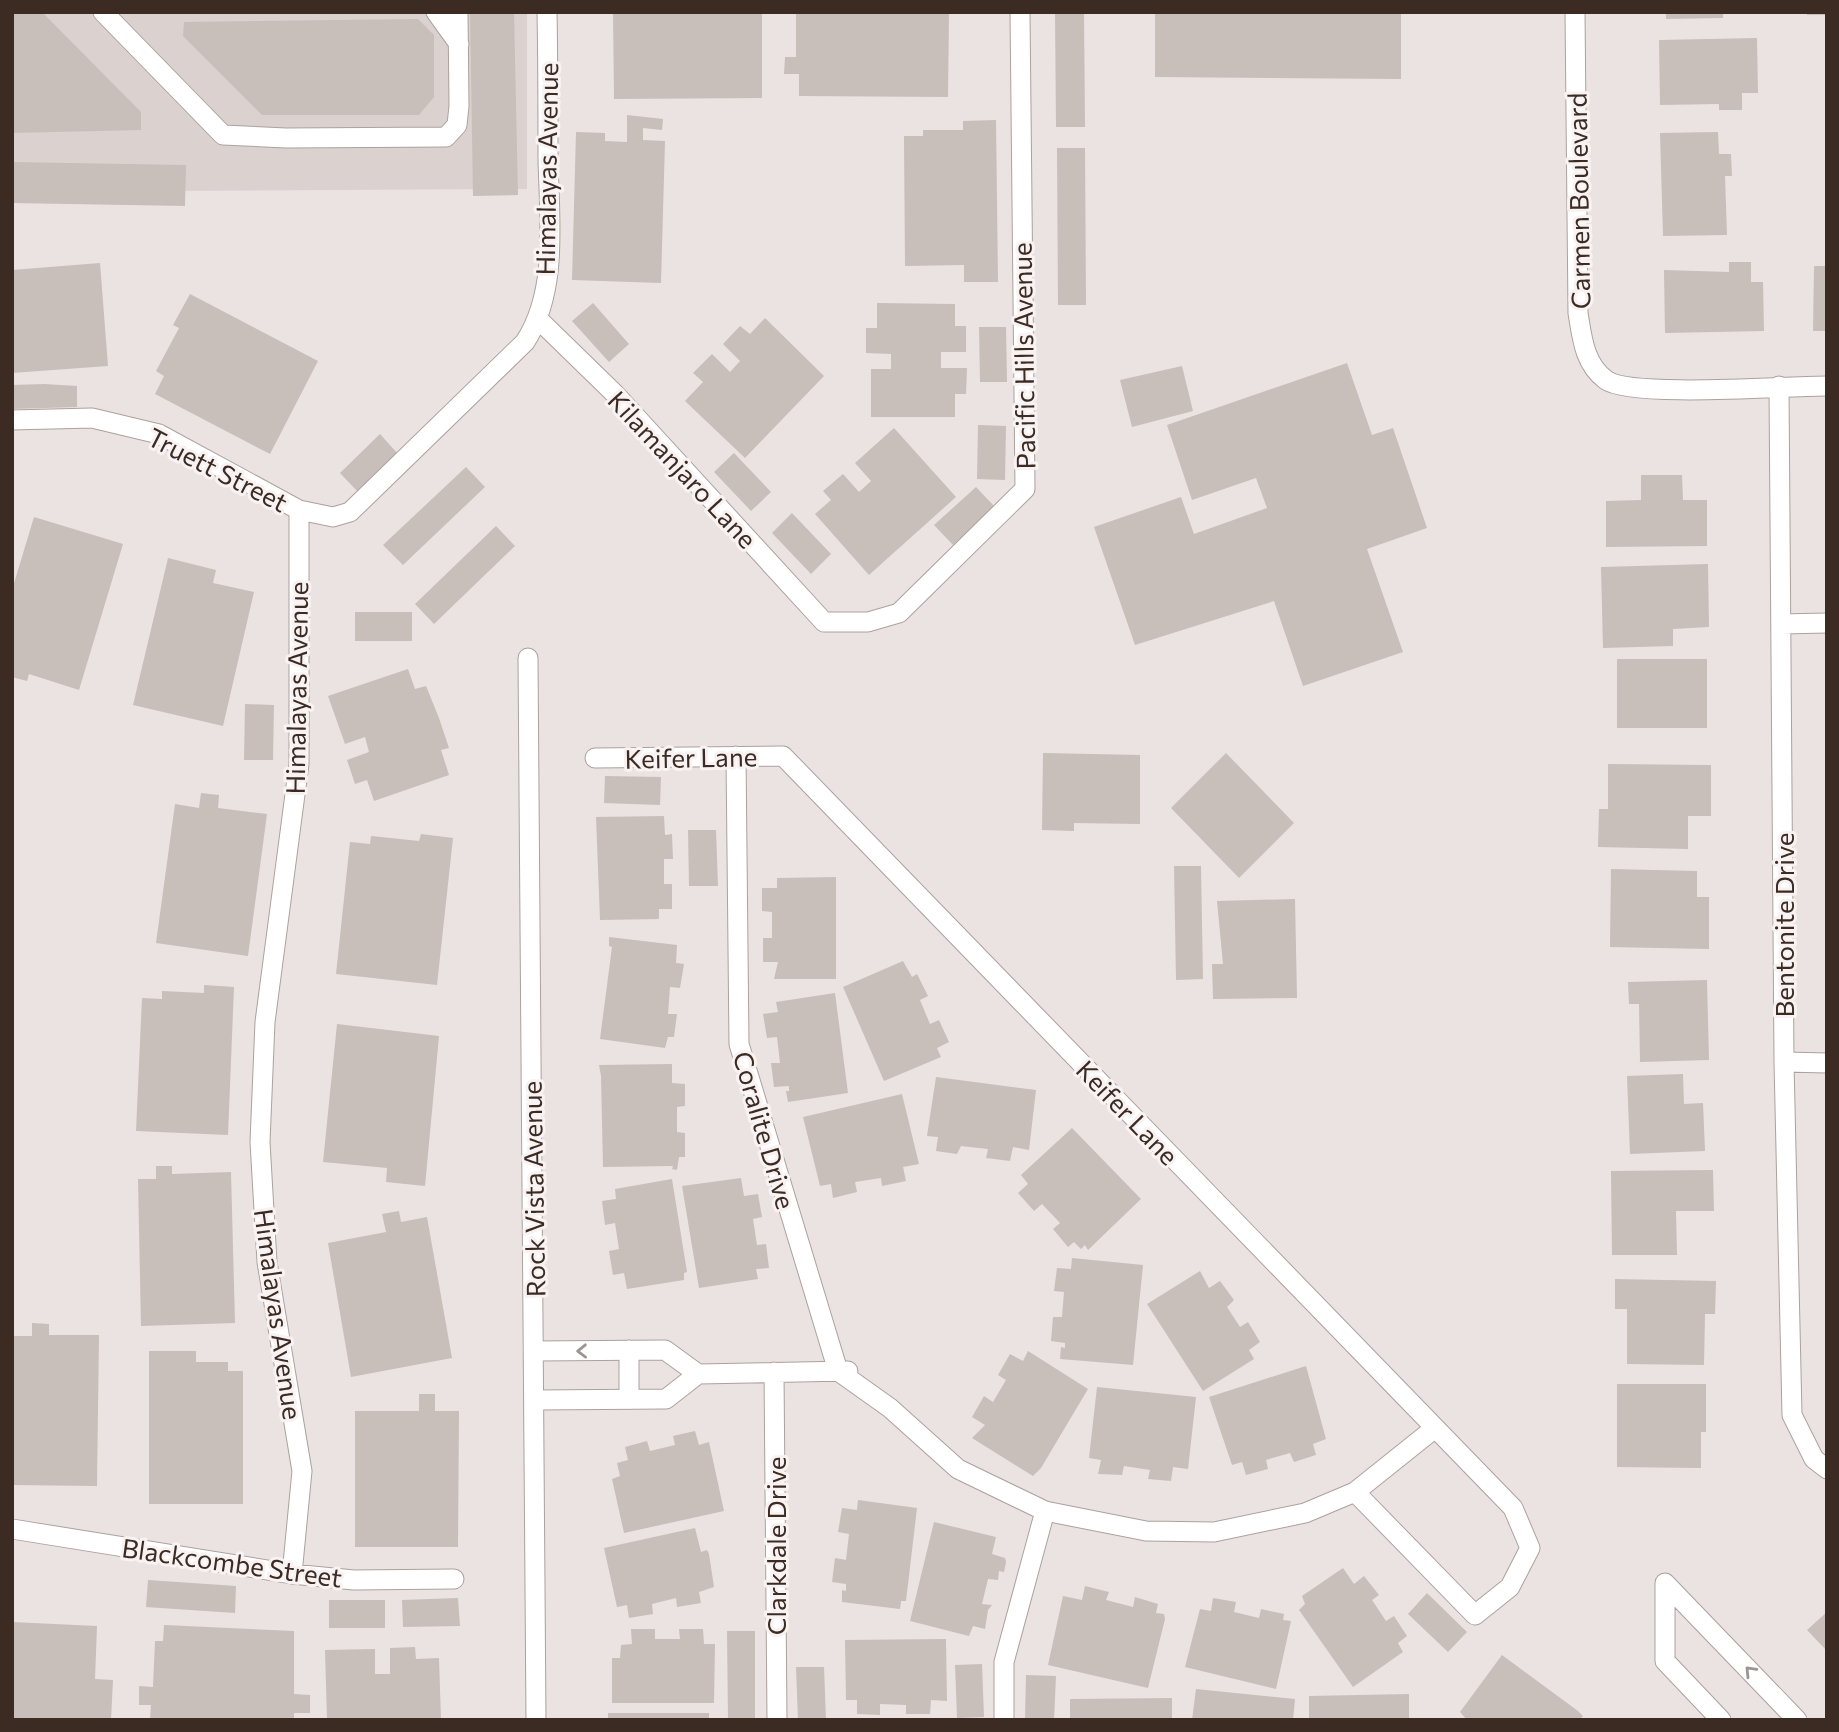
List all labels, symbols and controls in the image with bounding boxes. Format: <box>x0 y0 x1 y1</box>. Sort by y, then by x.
street label: Himalayas Avenue <box>529 62 563 276</box>
street label: Carmen Boulevard <box>1561 92 1595 310</box>
street label: Pacific Hills Avenue <box>1006 242 1040 470</box>
street label: Kilamanjaro Lane <box>602 384 764 554</box>
street label: Truett Street <box>143 421 293 517</box>
street label: Himalayas Avenue <box>279 581 313 795</box>
street label: Keifer Lane <box>624 740 758 774</box>
street label: Bentonite Drive <box>1768 833 1799 1017</box>
street label: Coralite Drive <box>728 1048 802 1212</box>
street label: Keifer Lane <box>1071 1053 1185 1171</box>
street label: Rock Vista Avenue <box>516 1081 550 1297</box>
street label: Himalayas Avenue <box>249 1207 309 1421</box>
one-way arrow <box>576 1343 587 1358</box>
street label: Clarkdale Drive <box>760 1457 791 1635</box>
street label: Blackcombe Street <box>120 1531 344 1593</box>
one-way arrow <box>1745 1666 1758 1679</box>

